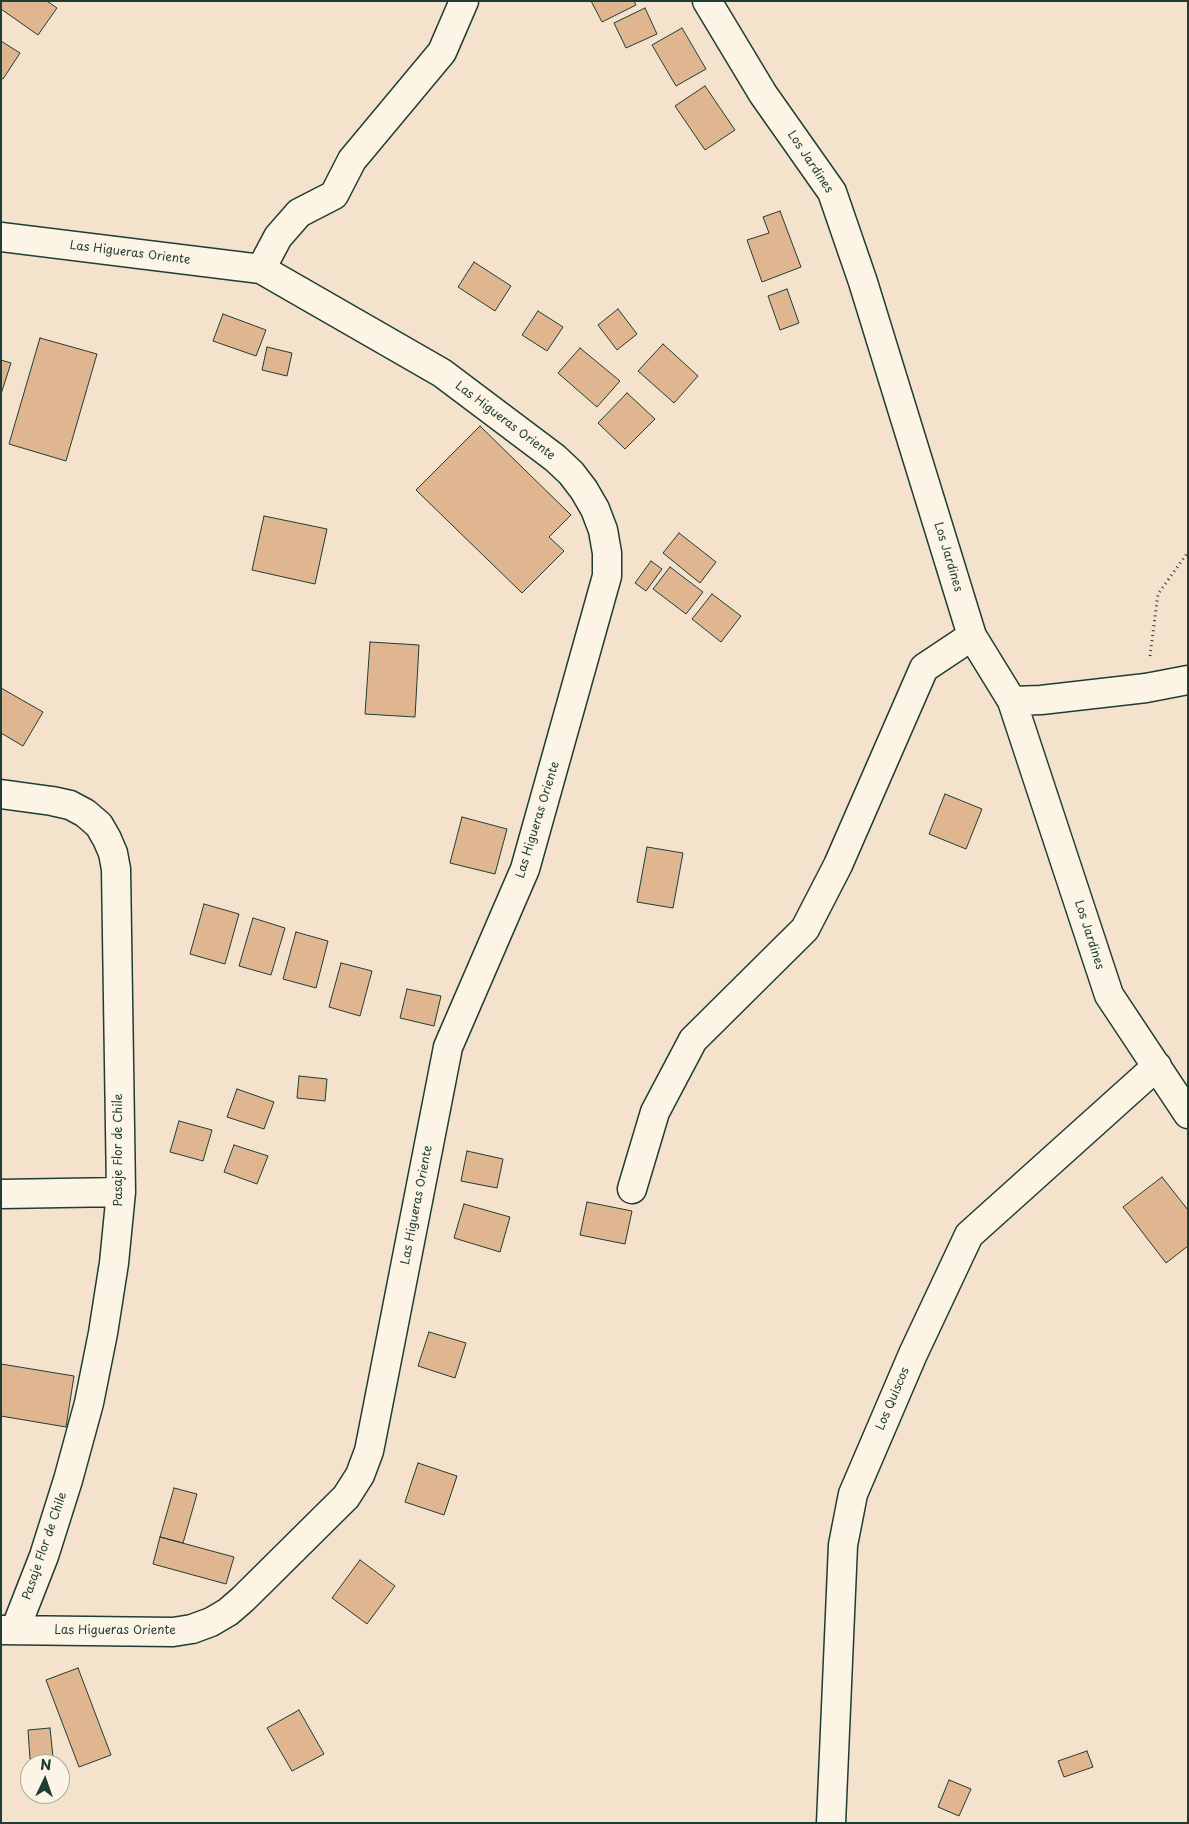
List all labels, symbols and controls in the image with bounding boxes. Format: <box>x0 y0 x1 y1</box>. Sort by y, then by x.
street label: Los Jardines <box>784 128 836 196</box>
street label: Las Higueras Oriente <box>69 238 191 268</box>
street label: Las Higueras Oriente <box>452 379 558 463</box>
street label: Los Jardines <box>931 520 965 594</box>
street label: Las Higueras Oriente <box>513 760 563 880</box>
street label: Los Jardines <box>1071 899 1107 971</box>
street label: Pasaje Flor de Chile <box>112 1093 126 1207</box>
street label: Las Higueras Oriente <box>398 1144 436 1266</box>
street label: Los Quiscos <box>873 1365 913 1433</box>
street label: Pasaje Flor de Chile <box>20 1490 70 1602</box>
street label: Las Higueras Oriente <box>54 1624 176 1638</box>
north arrow <box>20 1754 70 1804</box>
text: N <box>40 1754 52 1775</box>

